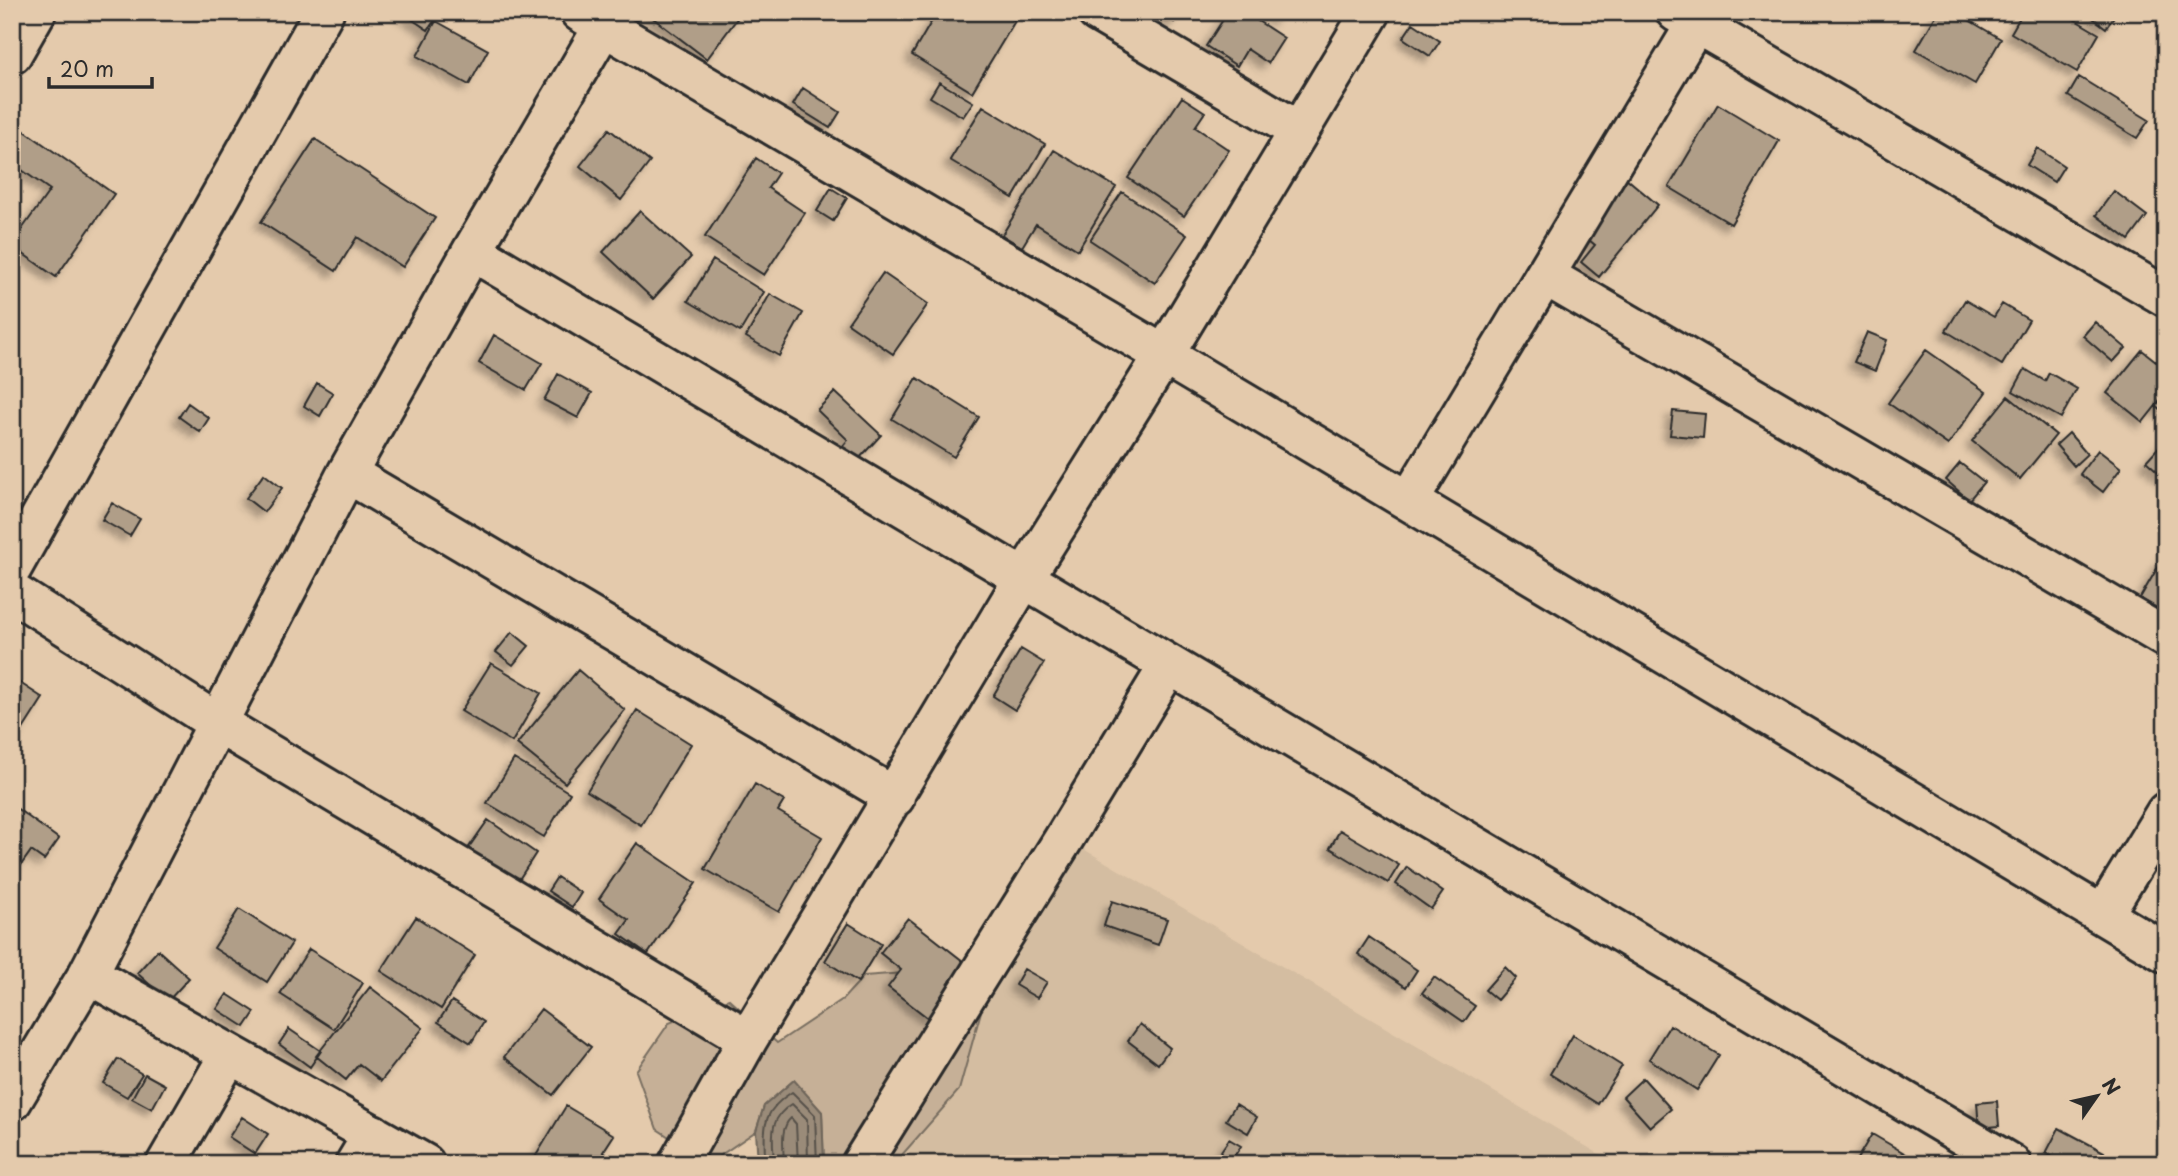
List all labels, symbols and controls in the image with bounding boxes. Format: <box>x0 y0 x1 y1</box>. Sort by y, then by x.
scale bar <box>49 46 152 90</box>
text: 20 m <box>60 52 114 84</box>
north arrow <box>2062 1060 2132 1130</box>
text: N <box>2096 1072 2128 1100</box>

